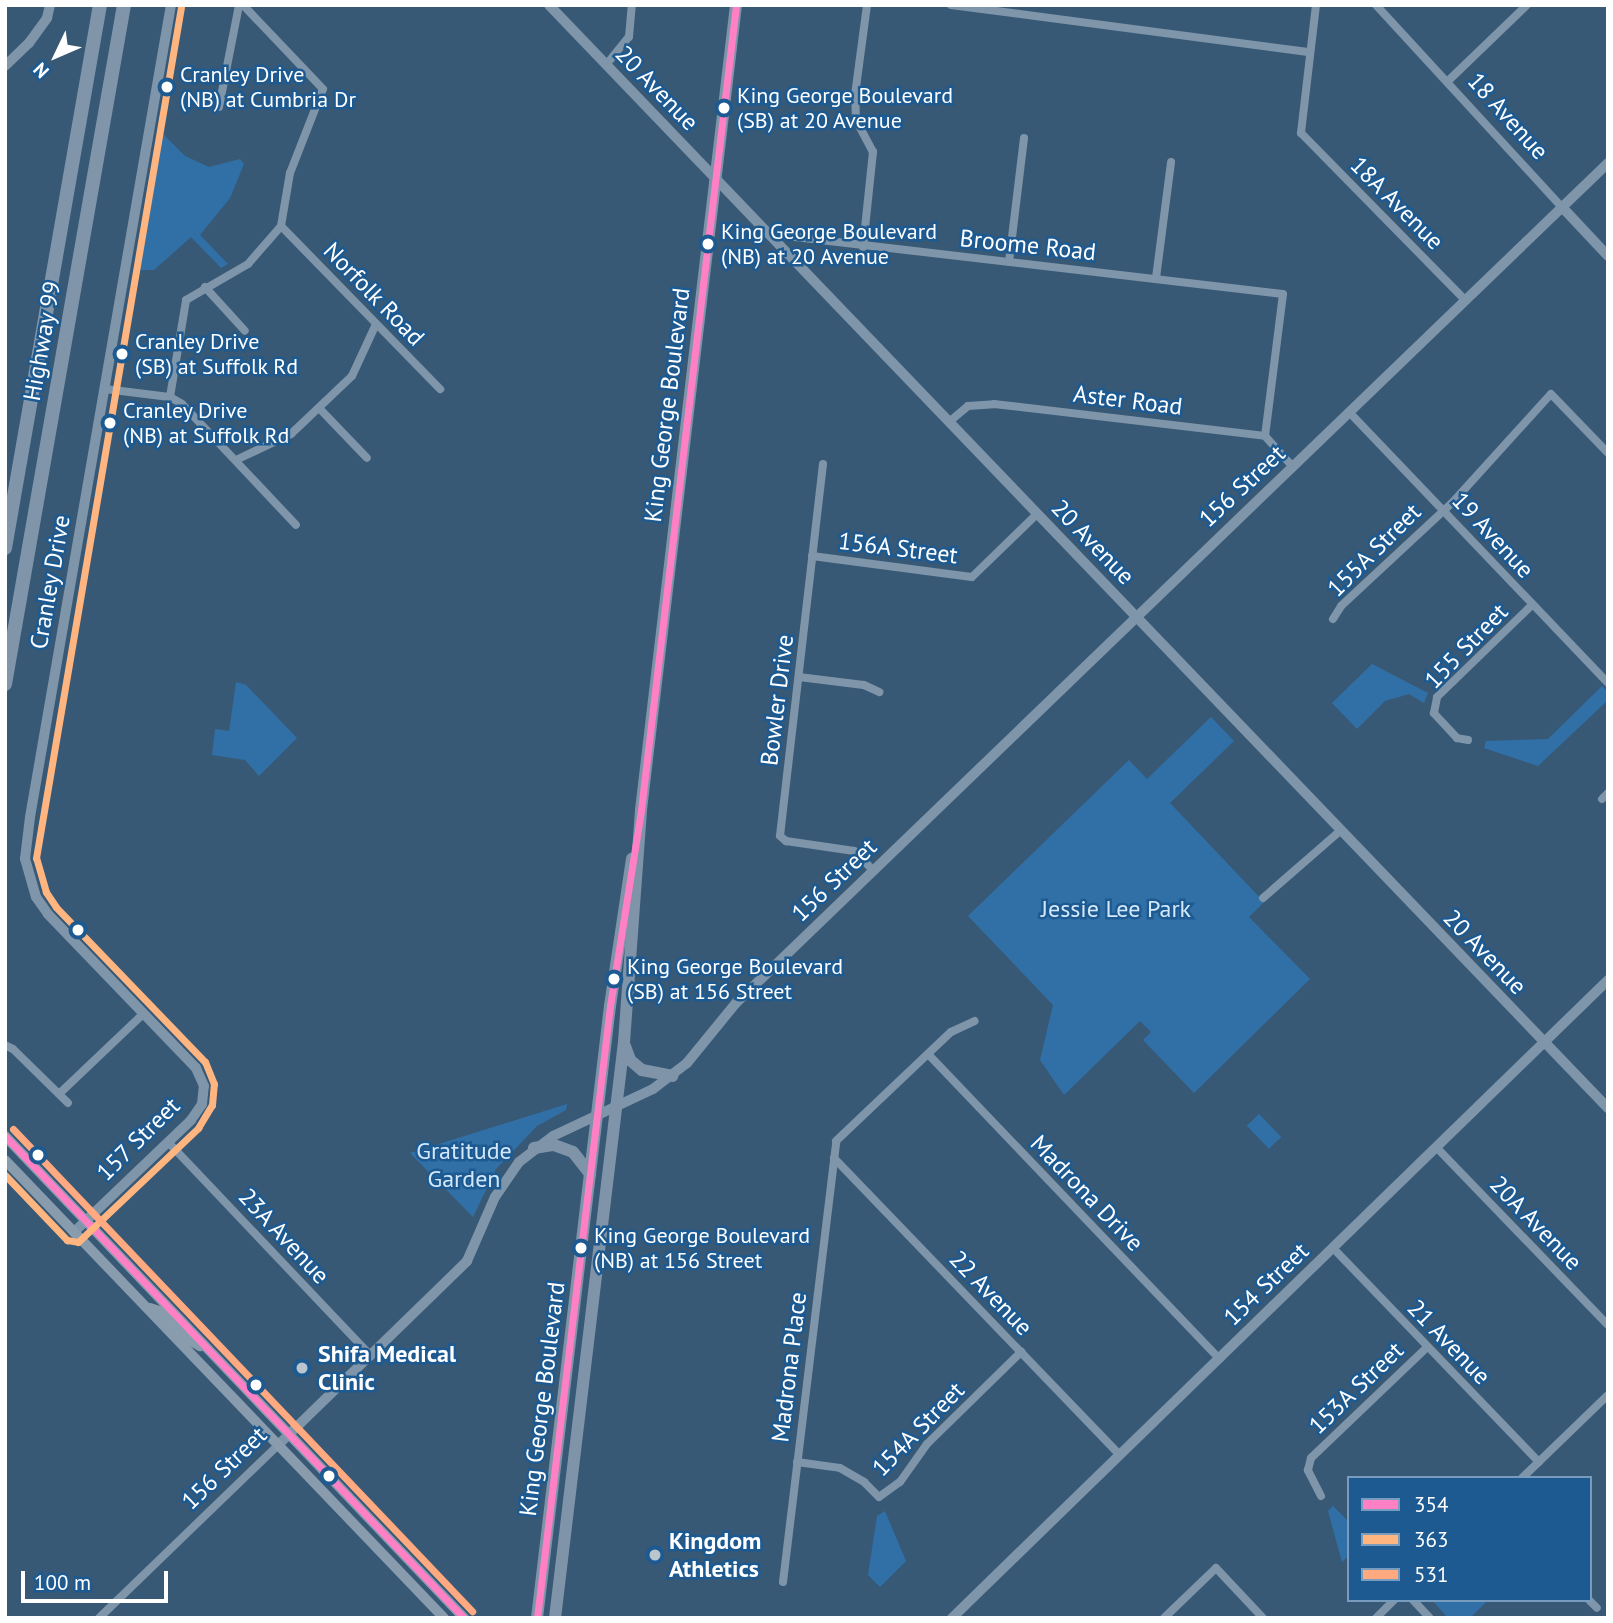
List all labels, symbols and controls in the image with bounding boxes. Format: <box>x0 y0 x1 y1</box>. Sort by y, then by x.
north arrow <box>21 21 91 91</box>
street label: 20 Avenue <box>609 39 705 137</box>
text: N <box>28 58 54 83</box>
place label: Cranley Drive (NB) at Cumbria Dr <box>180 61 356 112</box>
street label: 18 Avenue <box>1461 66 1555 166</box>
marker: Cranley Drive (NB) at Cumbria Dr <box>160 80 174 94</box>
place label: King George Boulevard (SB) at 20 Avenue <box>737 82 953 134</box>
marker: King George Boulevard (SB) at 20 Avenue <box>717 101 731 115</box>
street label: 18A Avenue <box>1344 150 1450 256</box>
place label: King George Boulevard (NB) at 20 Avenue <box>721 218 937 270</box>
street label: Broome Road <box>958 224 1098 266</box>
street label: Norfolk Road <box>317 236 431 352</box>
marker: King George Boulevard (NB) at 20 Avenue <box>701 237 715 251</box>
street label: Highway 99 <box>17 278 67 404</box>
street label: King George Boulevard <box>638 286 696 524</box>
place label: Cranley Drive (SB) at Suffolk Rd <box>135 328 299 380</box>
marker: Cranley Drive (SB) at Suffolk Rd <box>115 347 129 361</box>
street label: Aster Road <box>1072 379 1184 421</box>
place label: Cranley Drive (NB) at Suffolk Rd <box>123 397 290 448</box>
marker: Cranley Drive (NB) at Suffolk Rd <box>103 416 117 430</box>
street label: 156 Street <box>1193 439 1291 533</box>
street label: 19 Avenue <box>1446 486 1540 584</box>
street label: 20 Avenue <box>1045 493 1141 591</box>
street label: 155A Street <box>1321 497 1427 603</box>
street label: Cranley Drive <box>24 512 76 652</box>
street label: 156A Street <box>836 526 960 570</box>
street label: 155 Street <box>1418 598 1514 694</box>
street label: Bowler Drive <box>755 633 799 767</box>
street label: 156 Street <box>786 832 882 928</box>
park label: Jessie Lee Park <box>1041 895 1191 923</box>
street label: 20 Avenue <box>1437 903 1533 1001</box>
unlabelled marker <box>71 923 85 937</box>
place label: King George Boulevard (SB) at 156 Street <box>627 953 843 1004</box>
marker: King George Boulevard (SB) at 156 Street <box>607 972 621 986</box>
street label: 157 Street <box>90 1091 186 1187</box>
street label: Madrona Drive <box>1025 1129 1149 1257</box>
park label: Gratitude Garden <box>416 1137 512 1193</box>
unlabelled marker <box>31 1148 45 1162</box>
street label: 20A Avenue <box>1483 1169 1589 1277</box>
street label: 23A Avenue <box>232 1182 336 1290</box>
place label: King George Boulevard (NB) at 156 Street <box>594 1222 810 1274</box>
street label: 154 Street <box>1218 1236 1314 1332</box>
marker: King George Boulevard (NB) at 156 Street <box>574 1241 588 1255</box>
street label: 22 Avenue <box>943 1244 1039 1342</box>
street label: King George Boulevard <box>513 1280 571 1518</box>
street label: Madrona Place <box>766 1290 812 1444</box>
street label: 21 Avenue <box>1401 1293 1497 1391</box>
street label: 153A Street <box>1302 1336 1410 1440</box>
place label: Shifa Medical Clinic <box>318 1340 456 1396</box>
marker: Shifa Medical Clinic <box>292 1358 312 1378</box>
street label: 154A Street <box>866 1375 970 1483</box>
unlabelled marker <box>249 1378 263 1392</box>
street label: 156 Street <box>176 1420 272 1516</box>
unlabelled marker <box>322 1469 336 1483</box>
legend <box>1347 1476 1592 1602</box>
text: 354 <box>1414 1491 1448 1518</box>
text: 363 <box>1414 1526 1448 1553</box>
place label: Kingdom Athletics <box>669 1527 761 1583</box>
marker: Kingdom Athletics <box>647 1547 663 1563</box>
scale bar <box>24 1556 172 1600</box>
text: 531 <box>1414 1561 1448 1588</box>
text: 100 m <box>34 1569 91 1596</box>

